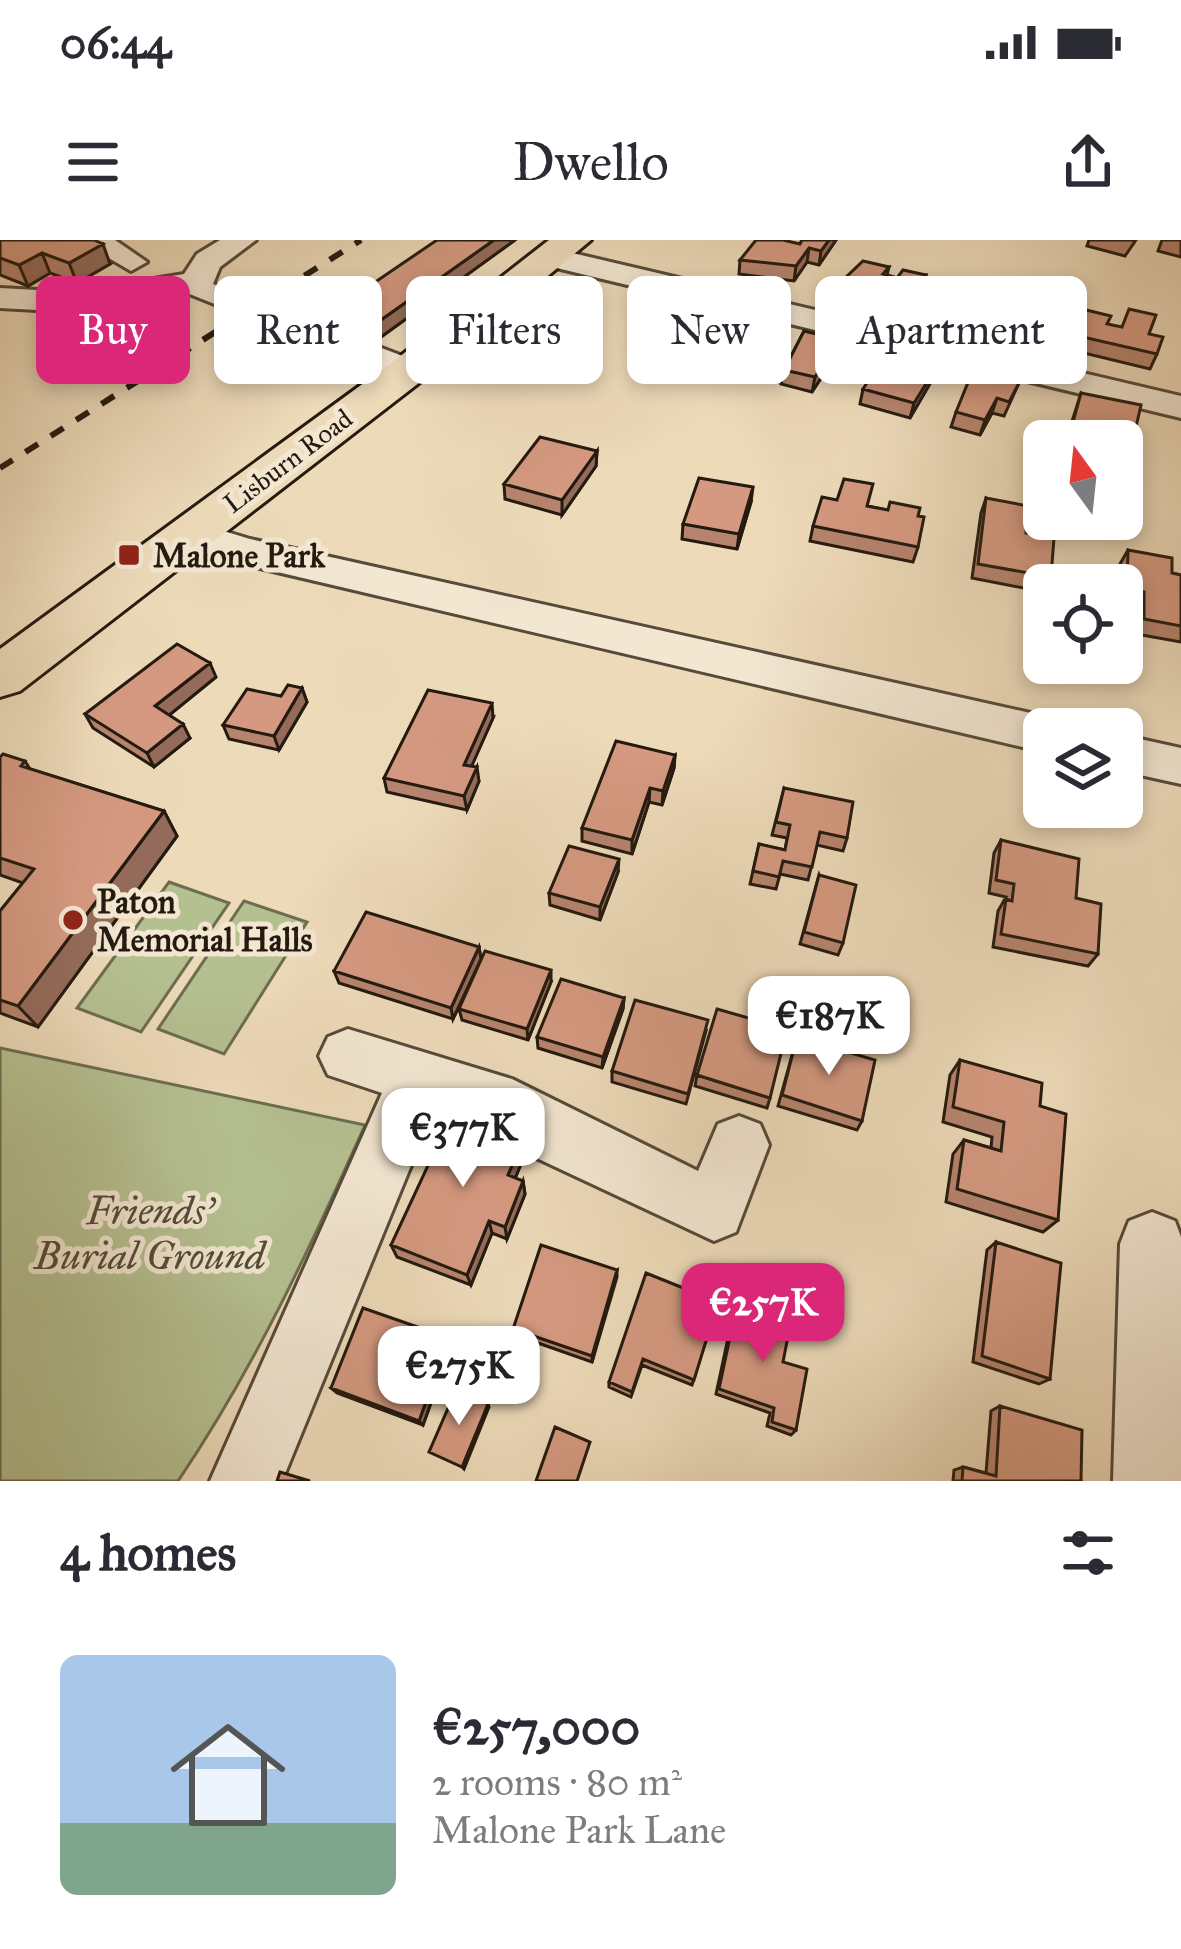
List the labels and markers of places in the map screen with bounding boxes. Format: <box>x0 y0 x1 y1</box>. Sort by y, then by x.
place label: Malone Park <box>153 536 326 576</box>
marker: Malone Park <box>116 542 142 568</box>
place label: Paton Memorial Halls <box>97 882 313 960</box>
marker: Paton Memorial Halls <box>60 907 86 933</box>
pin: €187K <box>745 976 913 1078</box>
pin: €377K <box>379 1088 547 1190</box>
pin: €257K <box>679 1263 847 1365</box>
pin: €275K <box>375 1326 543 1428</box>

